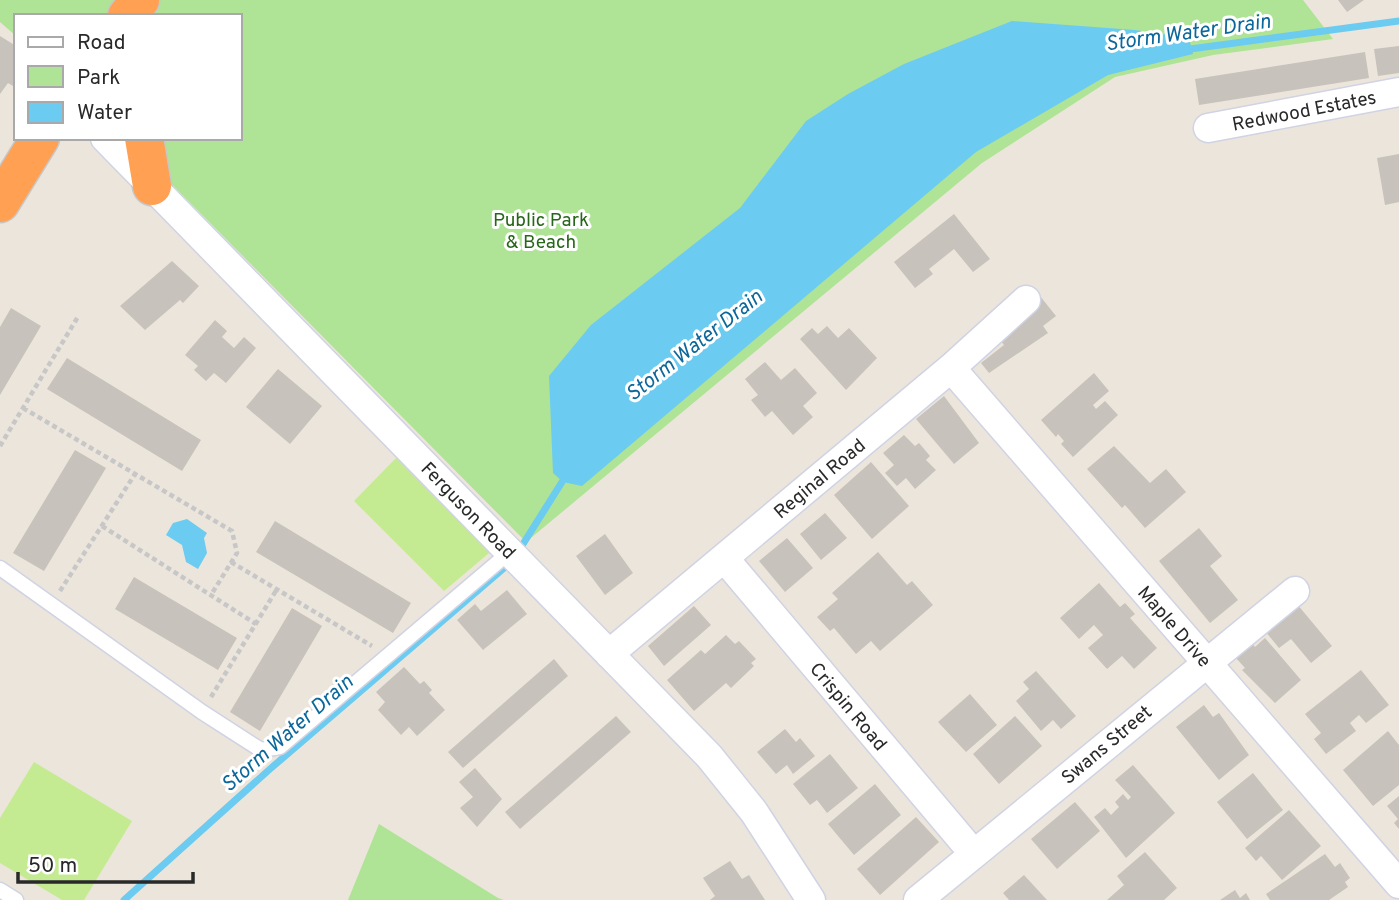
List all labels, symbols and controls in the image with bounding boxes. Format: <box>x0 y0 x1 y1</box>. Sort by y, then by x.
water label: Storm Water Drain <box>1104 8 1273 58</box>
legend <box>14 14 242 140</box>
text: Road <box>77 30 126 57</box>
text: Park <box>77 65 120 92</box>
street label: Redwood Estates <box>1230 86 1378 138</box>
text: Water <box>77 100 132 127</box>
park label: Public Park & Beach <box>493 209 589 255</box>
water label: Storm Water Drain <box>621 284 769 408</box>
street label: Reginal Road <box>769 434 871 525</box>
street label: Ferguson Road <box>415 458 520 565</box>
street label: Maple Drive <box>1132 582 1215 673</box>
street label: Crispin Road <box>804 658 891 756</box>
water label: Storm Water Drain <box>216 669 360 799</box>
street label: Swans Street <box>1057 701 1157 790</box>
scale bar <box>18 841 192 885</box>
text: 50 m <box>28 853 77 880</box>

